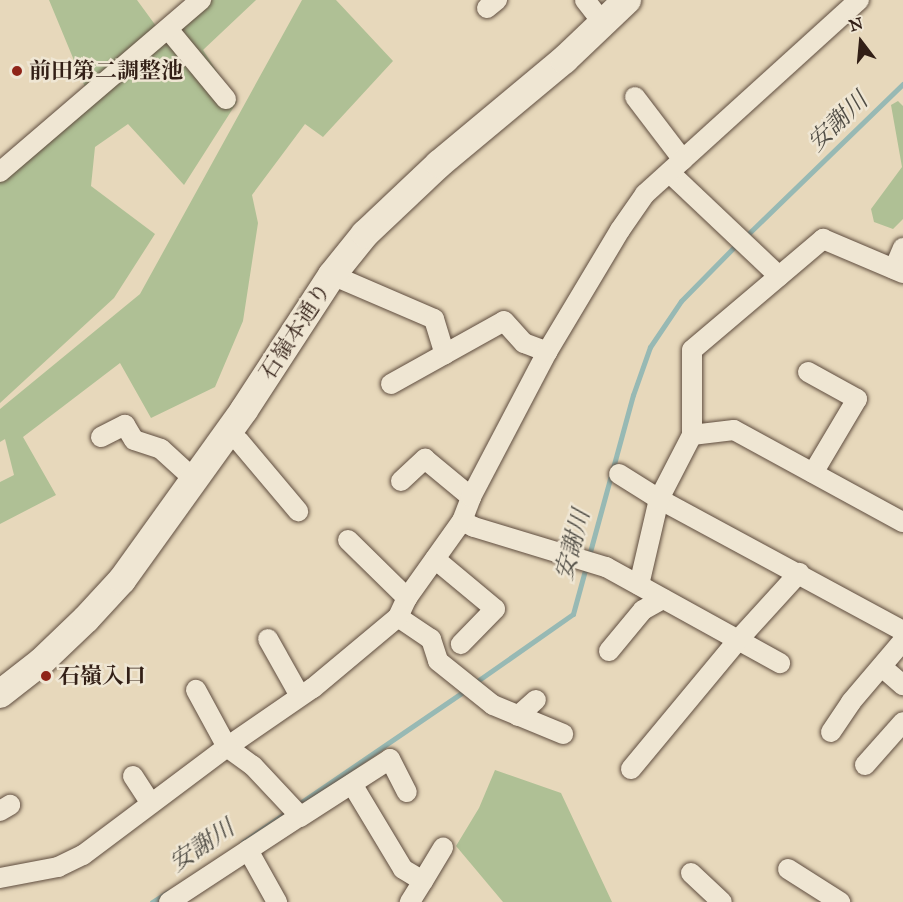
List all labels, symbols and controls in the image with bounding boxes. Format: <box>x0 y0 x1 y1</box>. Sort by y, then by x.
north arrow <box>831 12 891 72</box>
text: N <box>847 13 865 35</box>
place label: 前田第二調整池 <box>29 58 183 84</box>
marker: 前田第二調整池 <box>10 64 24 78</box>
water label: 安謝川 <box>802 87 874 157</box>
street label: 石嶺本通り <box>254 278 336 384</box>
water label: 安謝川 <box>550 506 596 584</box>
place label: 石嶺入口 <box>58 663 146 689</box>
marker: 石嶺入口 <box>39 669 53 683</box>
water label: 安謝川 <box>164 814 240 878</box>

